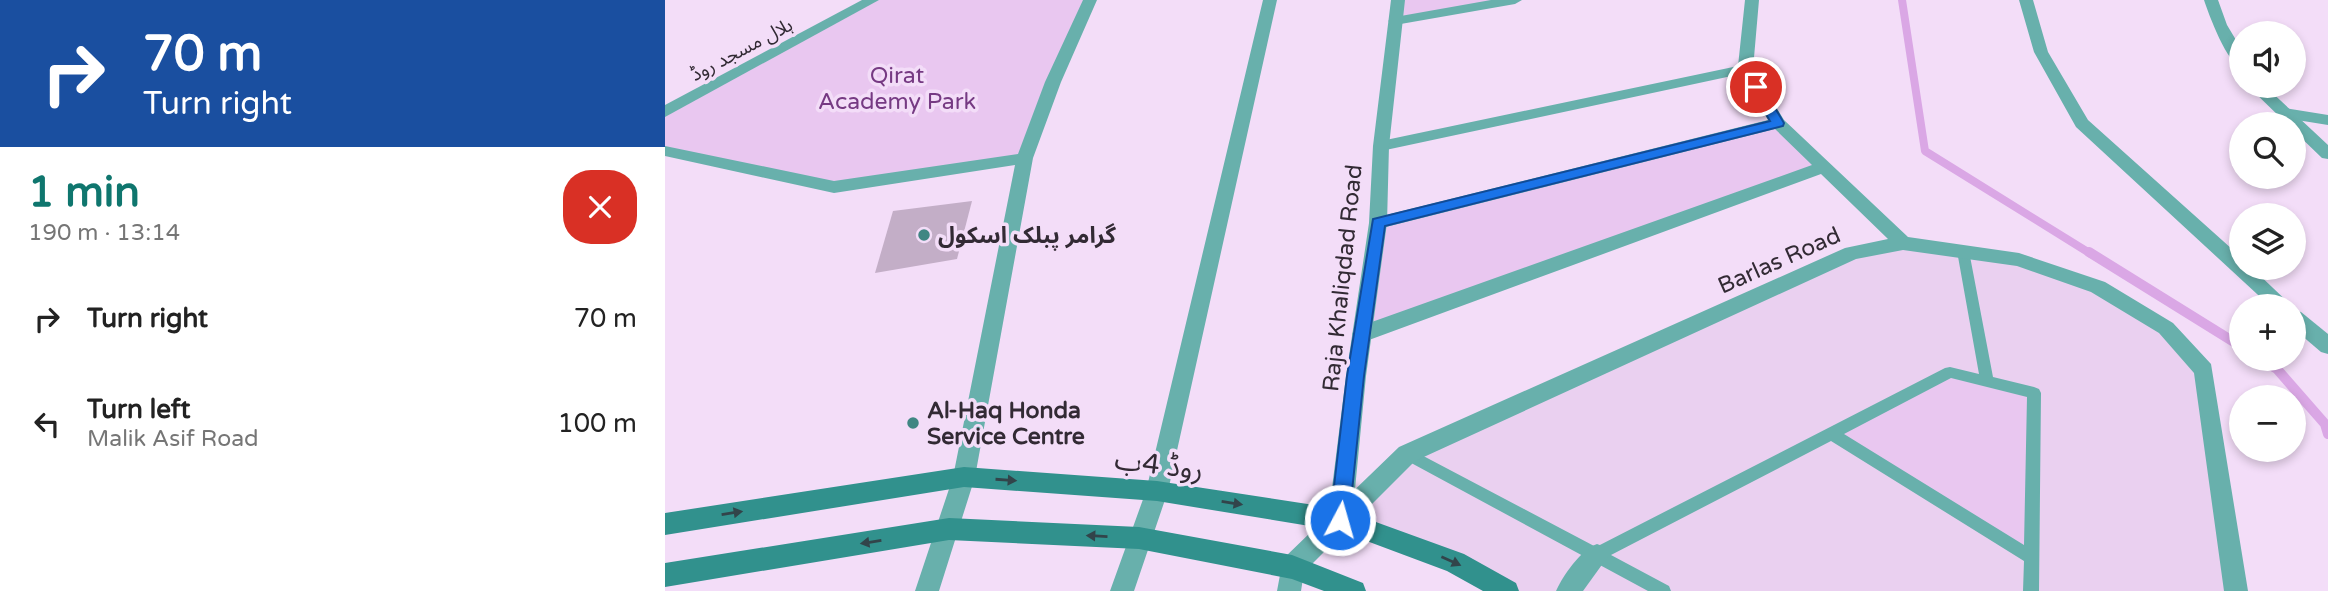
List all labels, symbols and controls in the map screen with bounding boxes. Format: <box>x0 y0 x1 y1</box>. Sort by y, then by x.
street label: ہلال مسجد روڈ <box>687 14 796 86</box>
map controls <box>2229 21 2306 462</box>
button: sound <box>2229 21 2306 98</box>
text: 70 m <box>143 25 262 84</box>
icon: right <box>28 28 119 119</box>
pin <box>1726 57 1786 117</box>
park label: Qirat Academy Park <box>818 62 976 116</box>
icon: arrive <box>1737 68 1775 106</box>
text: Turn right <box>143 85 292 123</box>
button: search <box>2229 112 2306 189</box>
street label: Raja Khaliqdad Road <box>1317 163 1369 393</box>
text: 1 min <box>28 167 140 218</box>
button: close <box>563 170 637 244</box>
button: layers <box>2229 203 2306 280</box>
text: 190 m · 13:14 <box>28 219 180 247</box>
street label: Barlas Road <box>1714 221 1845 300</box>
place label: گرامر پبلک اسکول <box>938 222 1117 251</box>
marker: گرامر پبلک اسکول <box>916 227 932 243</box>
button: + <box>2229 294 2306 371</box>
icon: right <box>28 300 66 338</box>
text: Turn right <box>87 303 208 334</box>
text: 70 m <box>574 303 637 334</box>
button: − <box>2229 385 2306 462</box>
text: Turn left <box>87 394 190 425</box>
place label: Al-Haq Honda Service Centre <box>927 397 1085 451</box>
icon: left <box>28 405 66 443</box>
text: 100 m <box>557 408 637 439</box>
marker: Al-Haq Honda Service Centre <box>905 415 921 431</box>
text: Malik Asif Road <box>87 425 259 453</box>
street label: روڈ 4ب <box>1113 443 1205 487</box>
one-way arrow <box>995 475 1017 486</box>
position arrow <box>1303 483 1377 557</box>
one-way arrow <box>1221 498 1243 509</box>
one-way arrow <box>722 507 744 518</box>
one-way arrow <box>1086 531 1108 542</box>
one-way arrow <box>860 537 882 548</box>
one-way arrow <box>1441 555 1461 567</box>

